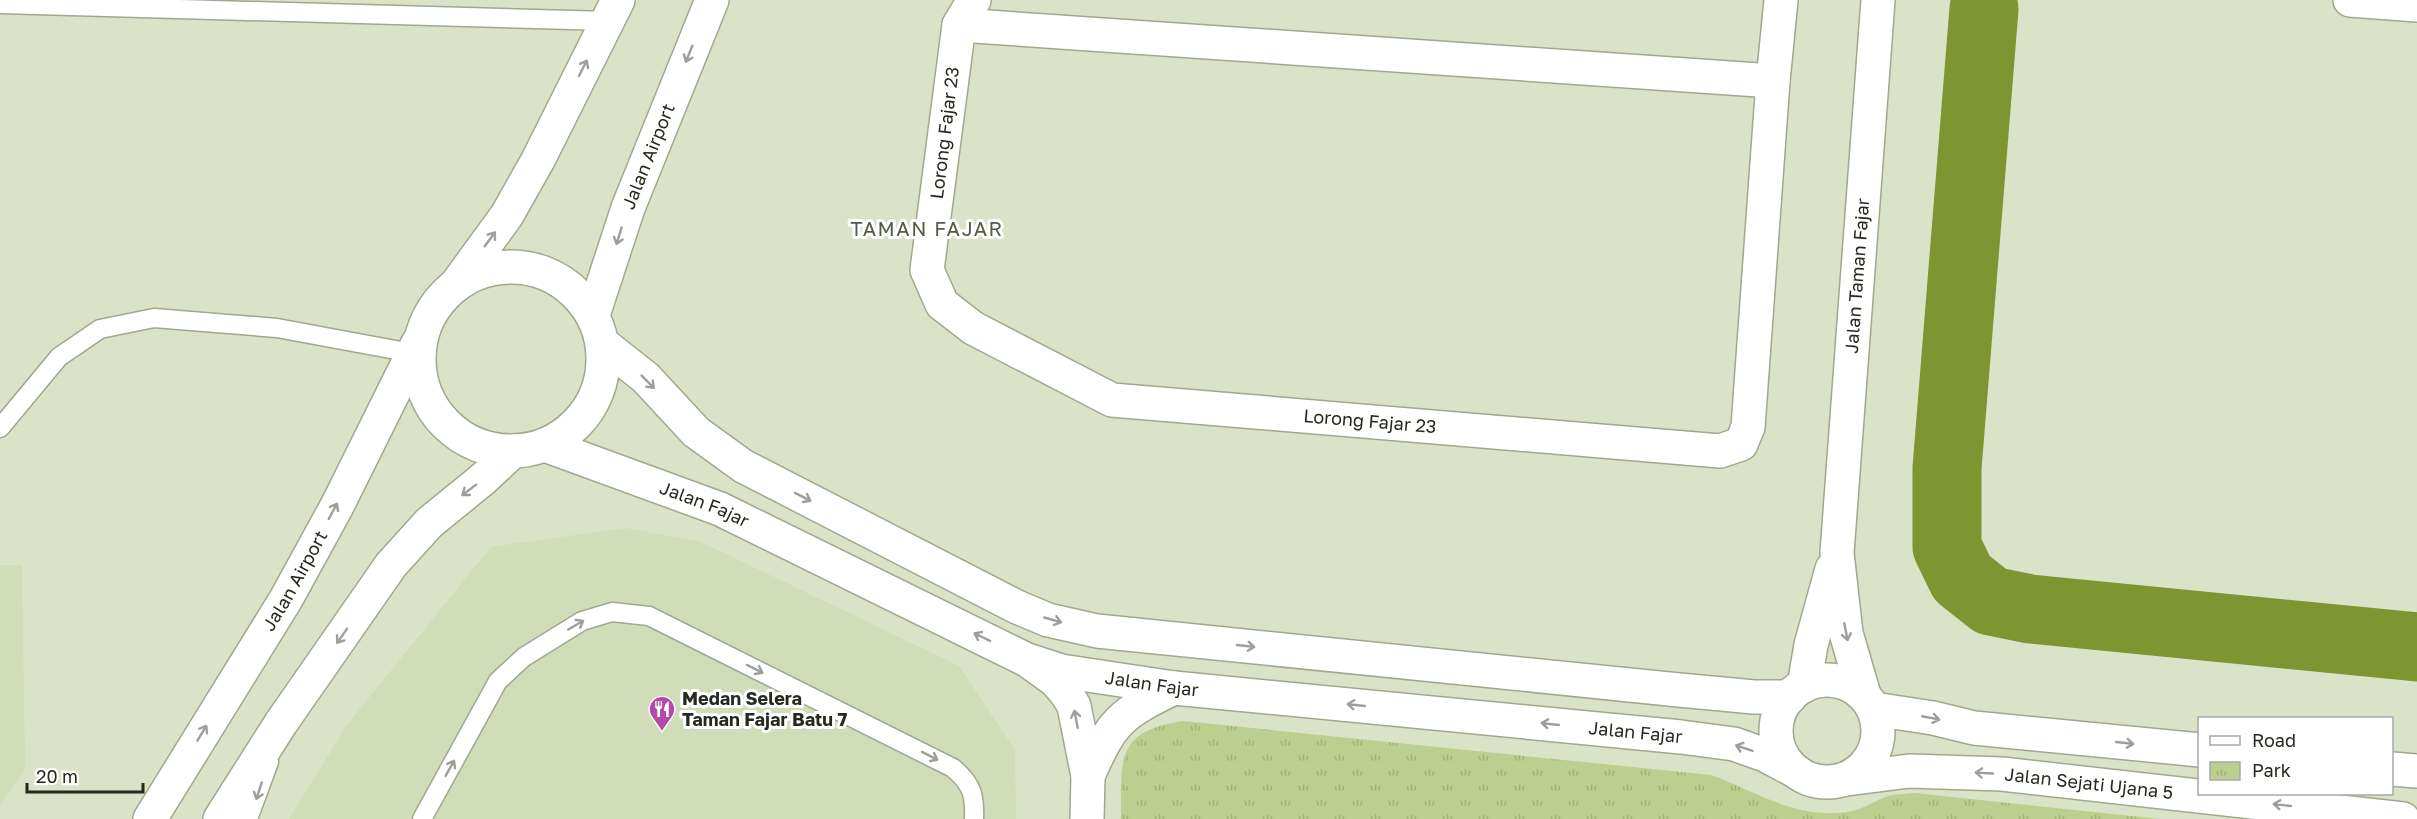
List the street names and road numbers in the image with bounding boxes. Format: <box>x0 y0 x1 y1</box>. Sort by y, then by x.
street label: Lorong Fajar 23 <box>925 65 963 200</box>
street label: Jalan Airport <box>617 100 679 212</box>
street label: Jalan Taman Fajar <box>1840 197 1873 354</box>
street label: Lorong Fajar 23 <box>1303 404 1437 437</box>
street label: Jalan Fajar <box>657 476 753 532</box>
street label: Jalan Airport <box>257 526 332 635</box>
street label: Jalan Fajar <box>1104 666 1200 700</box>
street label: Jalan Fajar <box>1588 716 1683 747</box>
street label: Jalan Sejati Ujana 5 <box>2004 762 2174 803</box>

